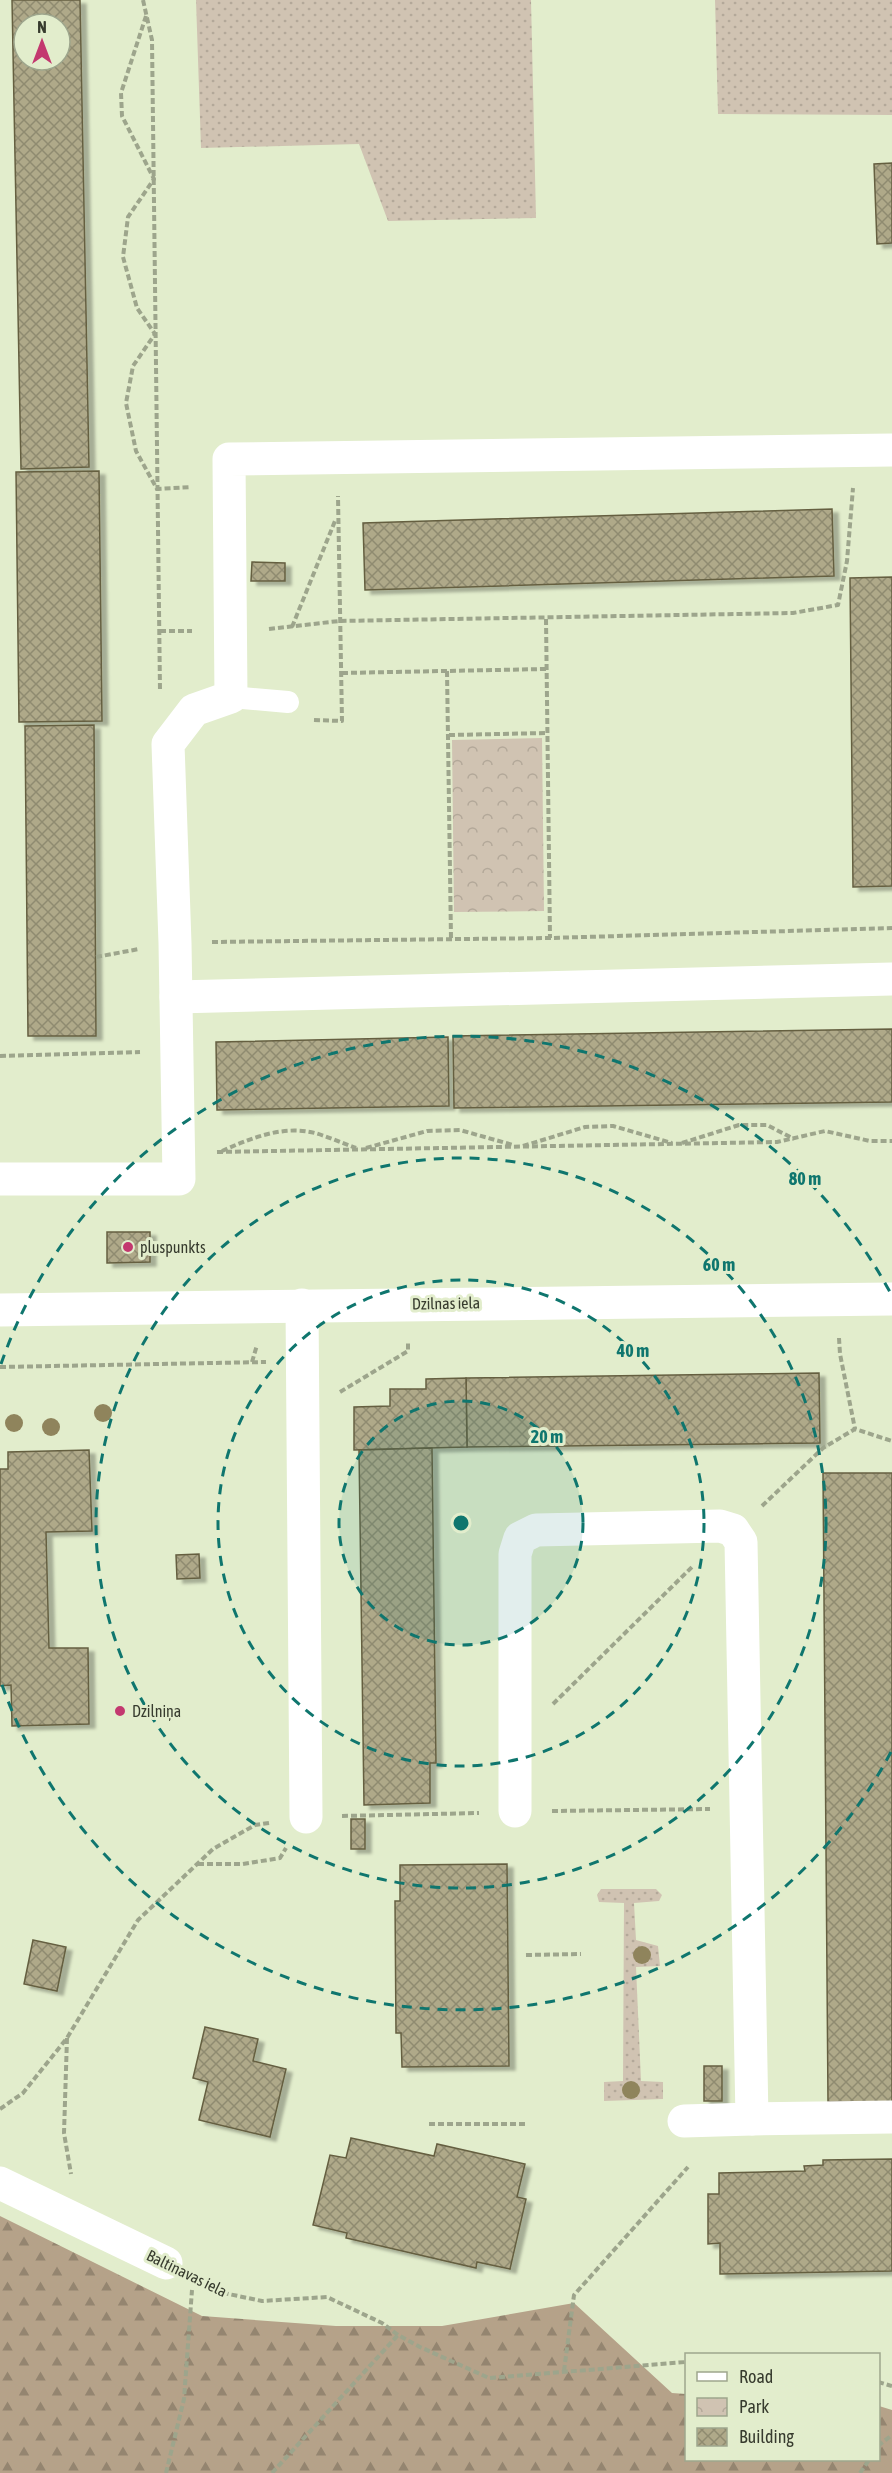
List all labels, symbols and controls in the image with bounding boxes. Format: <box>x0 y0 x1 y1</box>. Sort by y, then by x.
north arrow <box>12 12 72 72</box>
text: N <box>37 18 47 36</box>
text: 80 m <box>789 1168 821 1189</box>
place label: pluspunkts <box>140 1238 206 1257</box>
marker: pluspunkts <box>121 1240 135 1254</box>
text: 60 m <box>703 1254 735 1275</box>
street label: Dzilnas iela <box>412 1293 480 1313</box>
text: 40 m <box>616 1340 649 1361</box>
text: 20 m <box>531 1426 563 1447</box>
centre of rings <box>451 1513 471 1533</box>
place label: Dzilniņa <box>132 1702 181 1721</box>
marker: Dzilniņa <box>113 1704 127 1718</box>
street label: Baltinavas iela <box>144 2246 230 2300</box>
legend <box>685 2353 880 2461</box>
text: Road <box>739 2366 773 2387</box>
text: Park <box>739 2396 769 2417</box>
text: Building <box>739 2426 794 2447</box>

